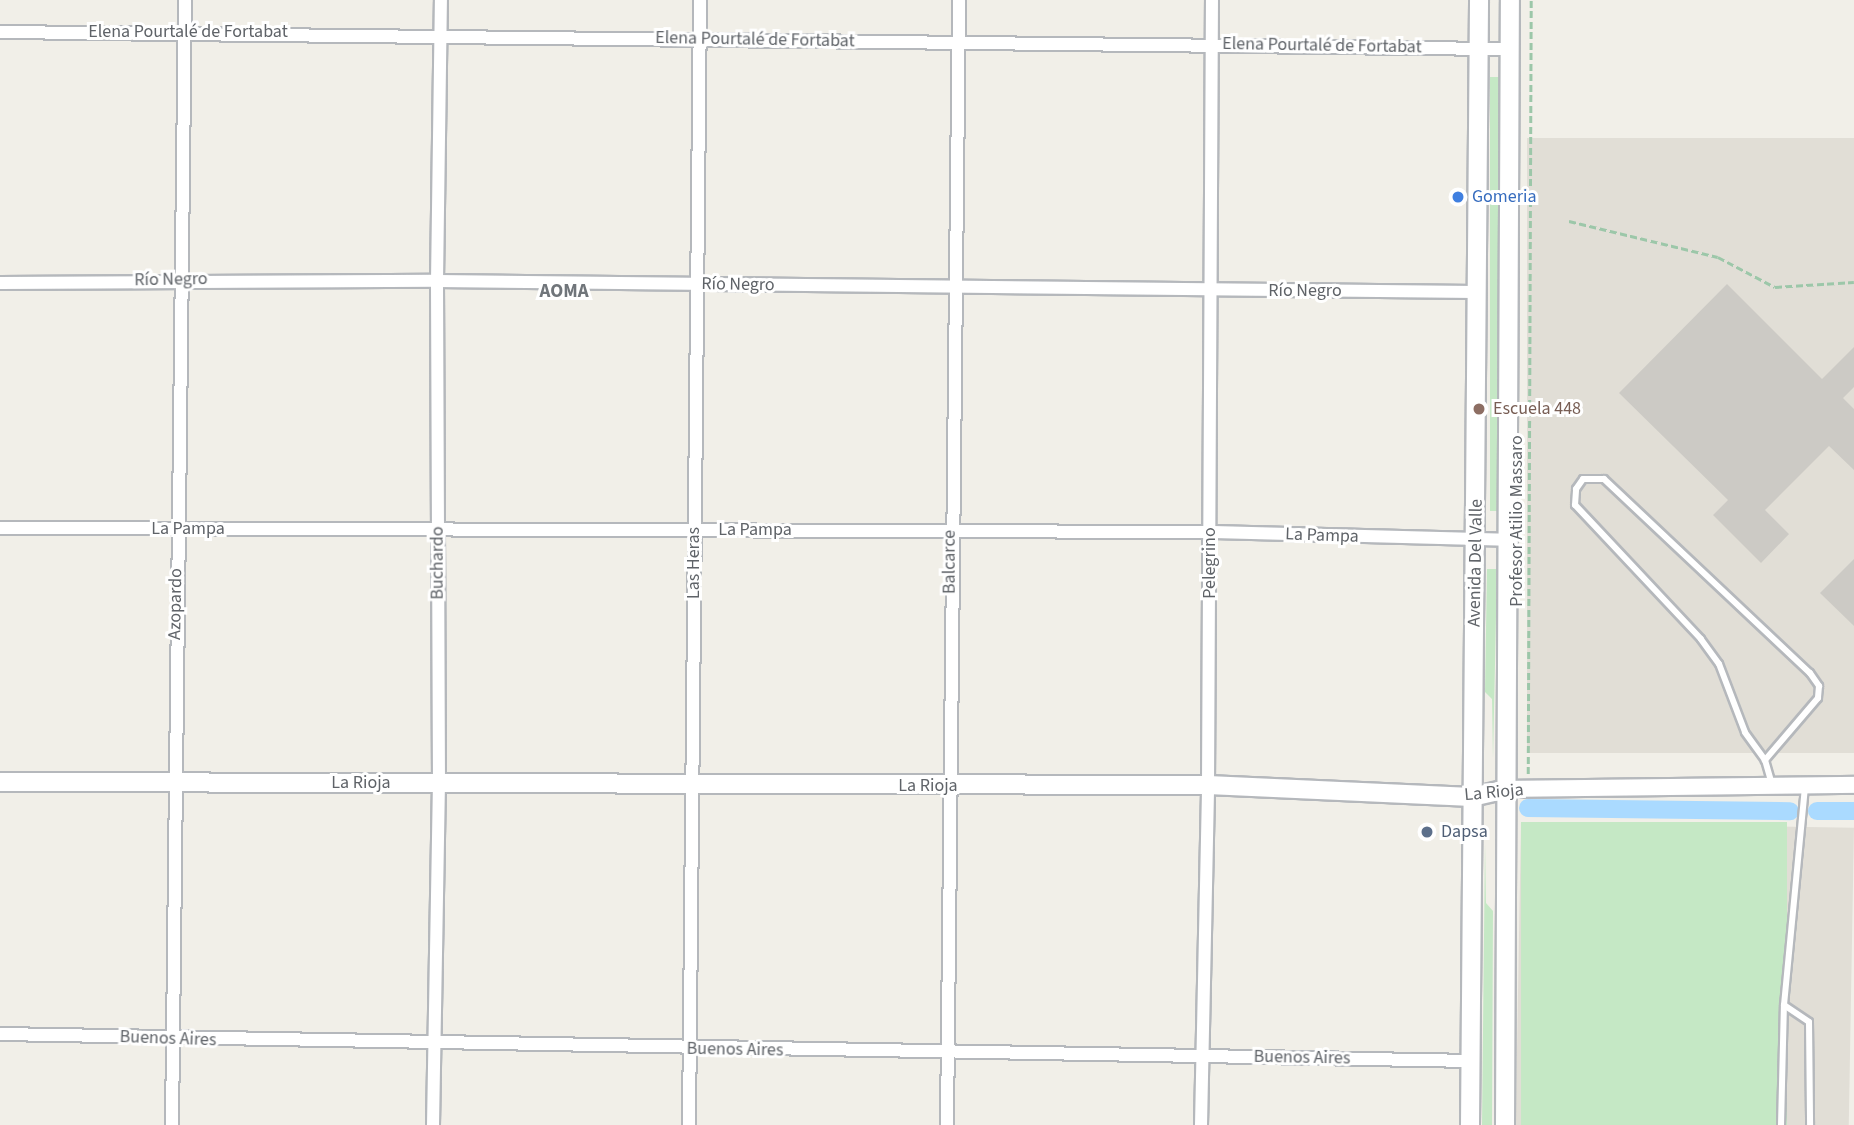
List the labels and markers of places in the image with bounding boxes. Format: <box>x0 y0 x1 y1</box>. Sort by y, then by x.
place label: Gomeria <box>1472 186 1536 208</box>
marker: Gomeria <box>1450 189 1466 205</box>
place label: Escuela 448 <box>1493 398 1581 420</box>
marker: Escuela 448 <box>1471 401 1487 417</box>
place label: Dapsa <box>1441 821 1488 843</box>
marker: Dapsa <box>1419 824 1435 840</box>

